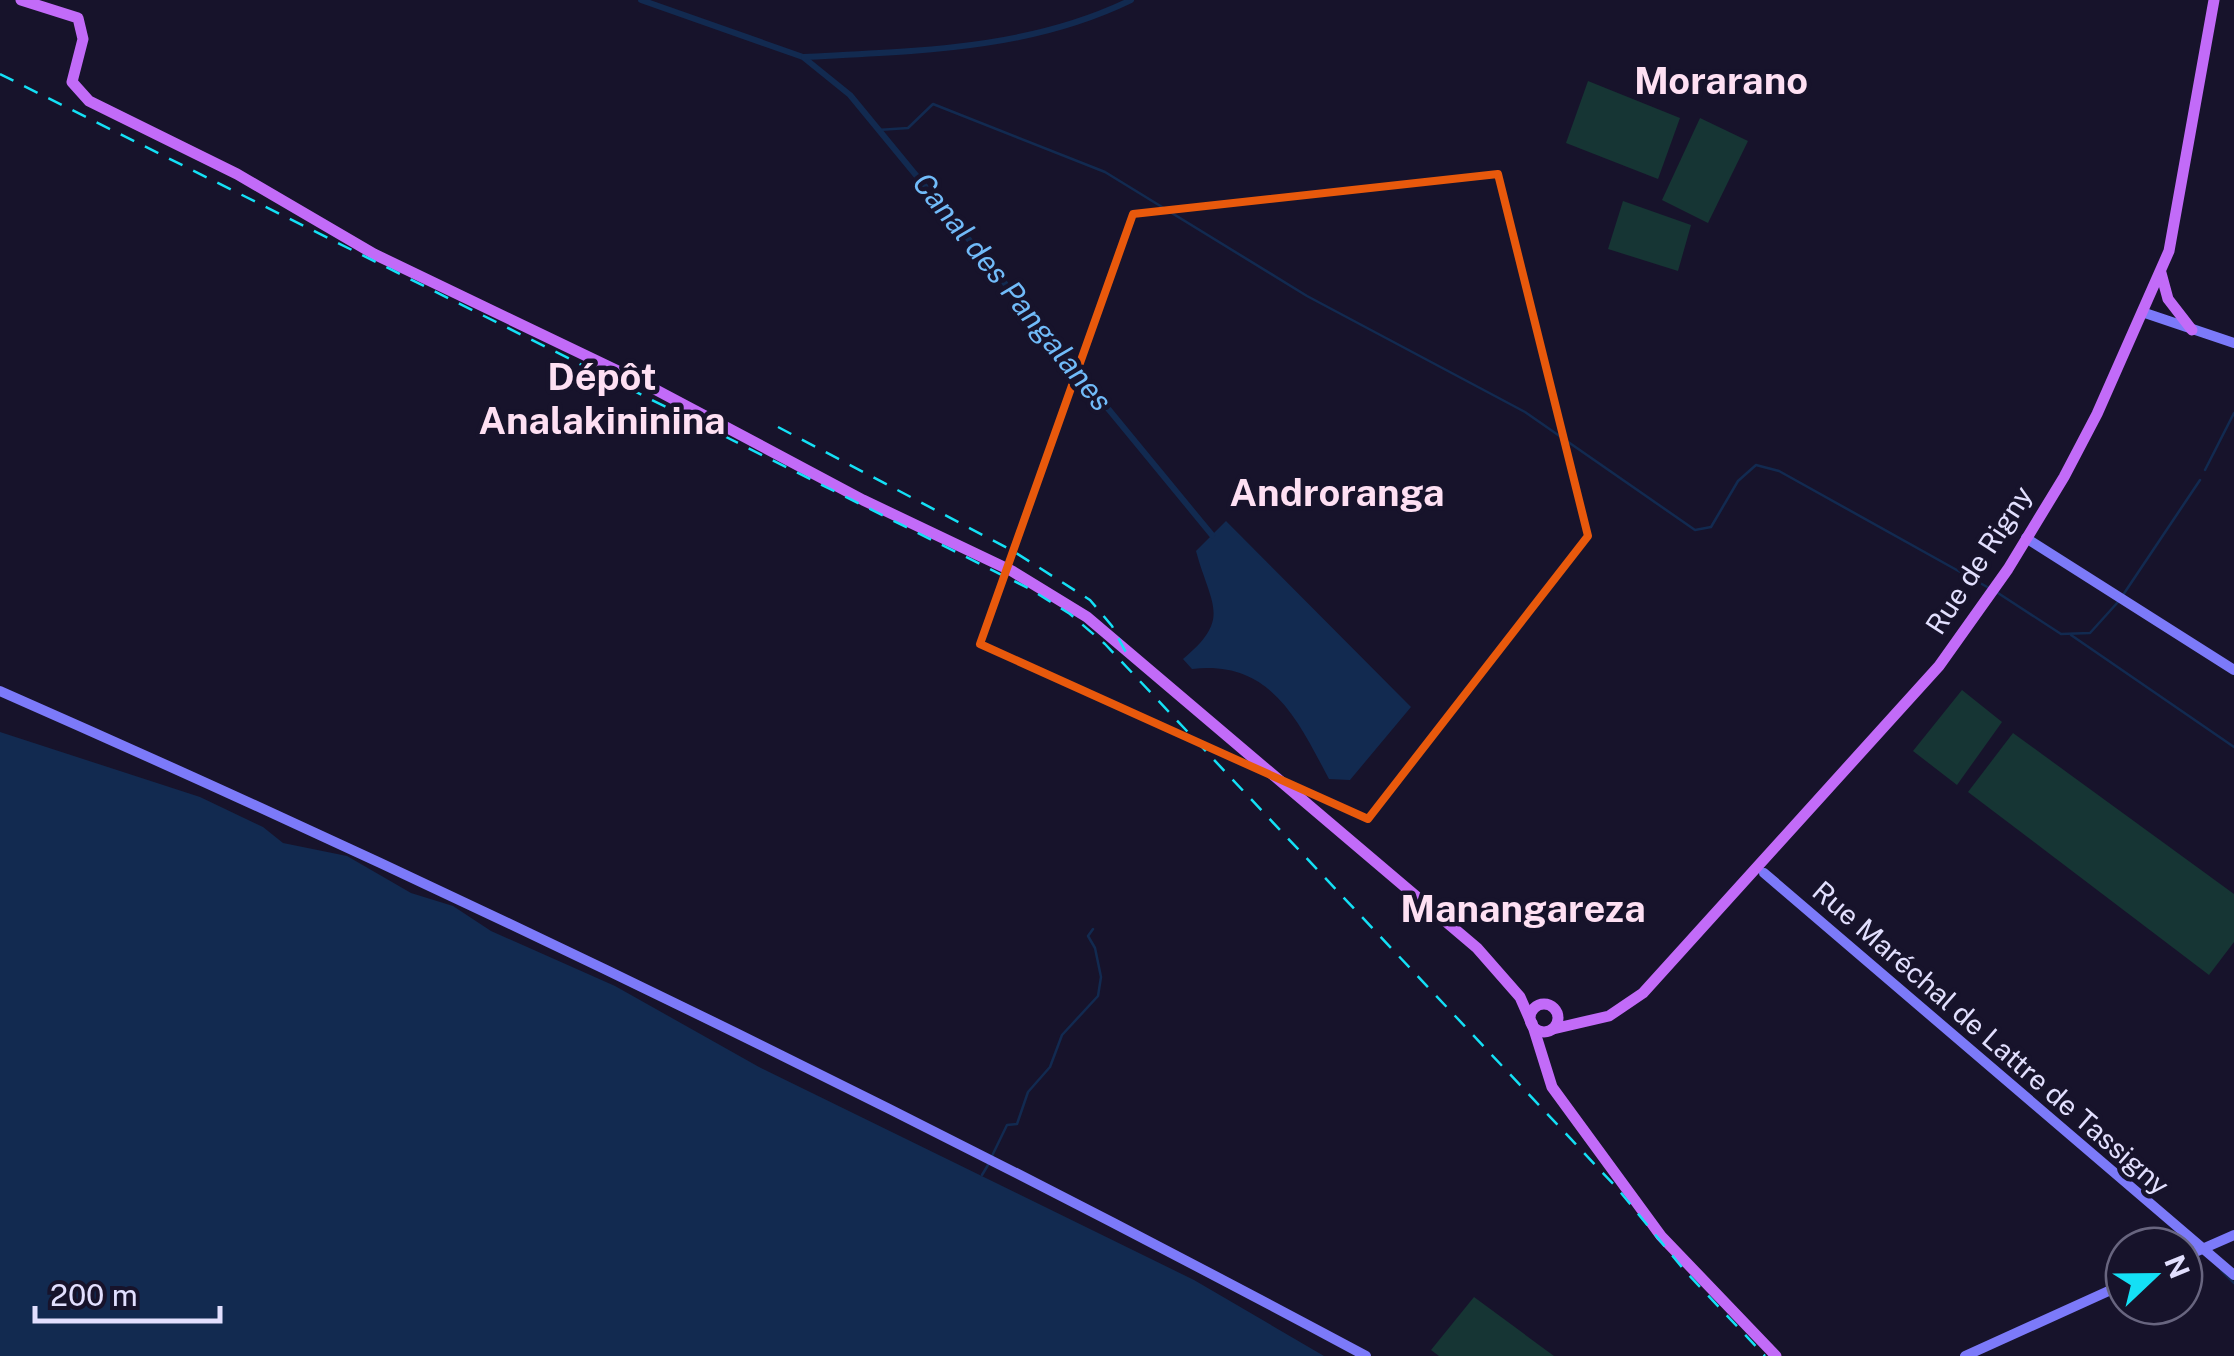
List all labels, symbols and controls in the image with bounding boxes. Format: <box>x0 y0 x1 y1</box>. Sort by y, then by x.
district label: Morarano <box>1634 58 1808 103</box>
water label: Canal des Pangalanes <box>906 165 1120 418</box>
district label: Dépôt Analakininina <box>478 354 726 443</box>
district label: Androranga <box>1230 470 1445 515</box>
street label: Rue de Rigny <box>1918 479 2039 640</box>
street label: Rue Maréchal de Lattre de Tassigny <box>1806 874 2176 1201</box>
district label: Manangareza <box>1400 886 1646 931</box>
north arrow <box>2104 1226 2204 1326</box>
text: N <box>2158 1250 2197 1283</box>
scale bar <box>35 1261 220 1323</box>
text: 200 m <box>50 1277 138 1313</box>

